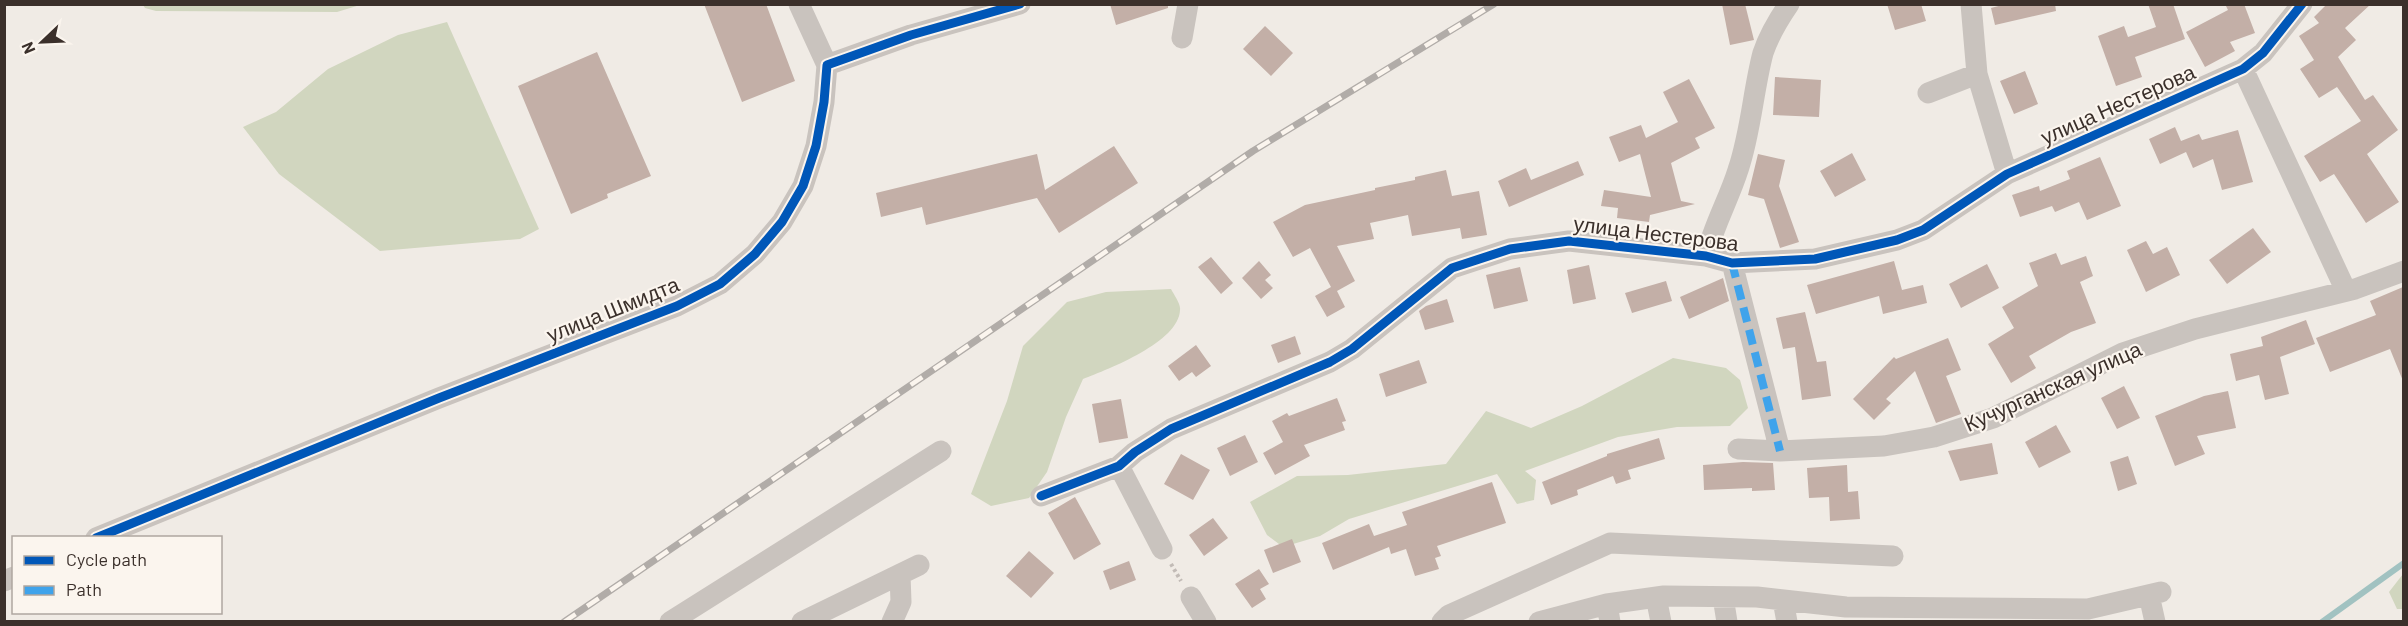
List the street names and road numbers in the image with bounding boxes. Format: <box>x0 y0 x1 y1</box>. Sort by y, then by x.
street label: улица Нестерова <box>2036 58 2199 149</box>
street label: улица Нестерова <box>1572 210 1741 255</box>
street label: улица Шмидта <box>543 271 683 347</box>
street label: Кучурганская улица <box>1960 335 2145 436</box>

